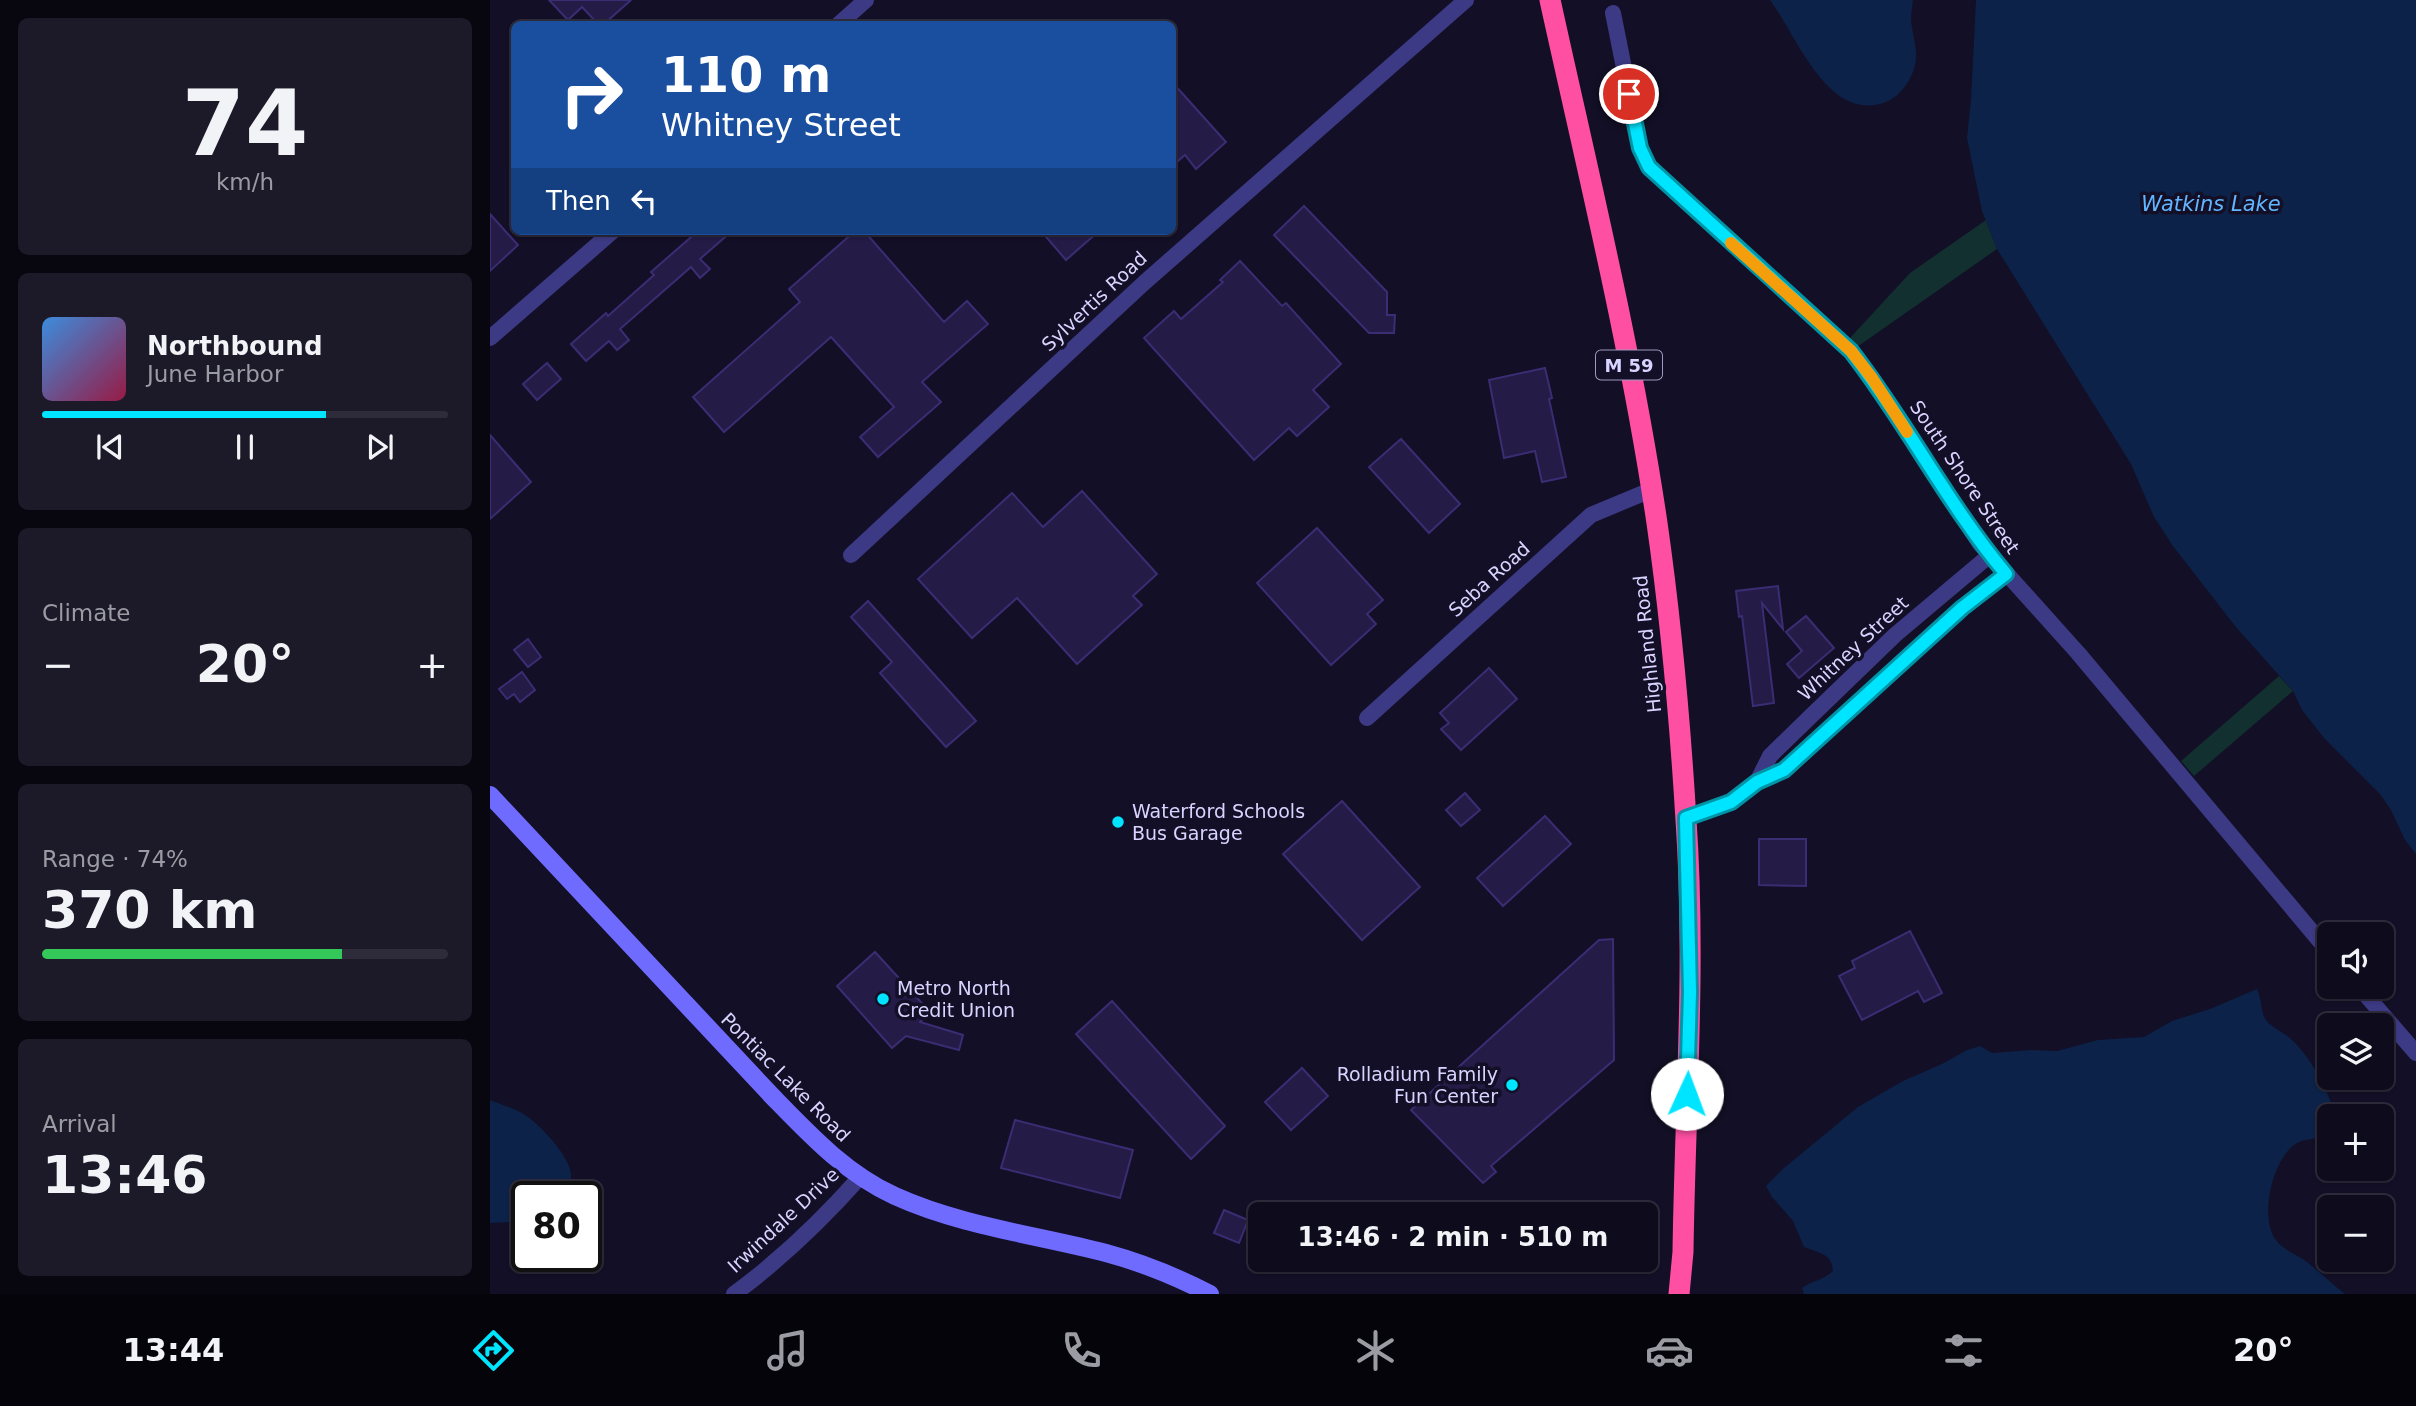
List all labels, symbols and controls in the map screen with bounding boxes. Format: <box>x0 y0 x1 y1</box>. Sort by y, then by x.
text: 110 m <box>661 47 831 104</box>
icon: right <box>546 49 637 140</box>
pin <box>1599 64 1659 124</box>
text: 74 <box>182 71 308 176</box>
icon: arrive <box>1610 75 1648 113</box>
text: Whitney Street <box>661 106 901 144</box>
text: km/h <box>216 169 274 195</box>
icon: left <box>625 182 663 220</box>
text: Then <box>546 186 611 216</box>
water label: Watkins Lake <box>2141 192 2281 216</box>
street label: Sylvertis Road <box>1037 247 1151 355</box>
text: Northbound <box>147 331 323 361</box>
road number: M 59 <box>1596 351 1662 380</box>
text: June Harbor <box>147 361 283 387</box>
street label: South Shore Street <box>1906 396 2024 558</box>
icon: previous <box>91 428 129 466</box>
icon: pause <box>226 428 264 466</box>
icon: next <box>361 428 399 466</box>
street label: Seba Road <box>1444 537 1534 621</box>
street label: Highland Road <box>1629 574 1665 714</box>
street label: Whitney Street <box>1793 591 1913 705</box>
text: Climate <box>42 600 131 626</box>
text: 20° <box>196 634 294 694</box>
text: − <box>42 643 74 687</box>
text: + <box>416 643 448 687</box>
place label: Waterford Schools Bus Garage <box>1132 800 1305 844</box>
marker: Waterford Schools Bus Garage <box>1110 814 1126 830</box>
text: Range · 74% <box>42 846 188 872</box>
text: 370 km <box>42 880 257 940</box>
map controls <box>2317 922 2394 1272</box>
button: sound <box>2317 922 2394 999</box>
place label: Metro North Credit Union <box>897 977 1015 1021</box>
marker: Metro North Credit Union <box>875 991 891 1007</box>
street label: Pontiac Lake Road <box>717 1008 855 1146</box>
button: layers <box>2317 1013 2394 1090</box>
position arrow <box>1650 1057 1724 1131</box>
place label: Rolladium Family Fun Center <box>1337 1063 1498 1107</box>
marker: Rolladium Family Fun Center <box>1504 1077 1520 1093</box>
button: + <box>2317 1104 2394 1181</box>
text: Arrival <box>42 1111 117 1137</box>
text: 13:46 <box>42 1145 208 1205</box>
street label: Irwindale Drive <box>723 1163 843 1277</box>
speed limit sign: 80 <box>511 1181 602 1272</box>
button: − <box>2317 1195 2394 1272</box>
text: 13:46 · 2 min · 510 m <box>1298 1222 1608 1252</box>
icon: directions <box>469 1326 518 1375</box>
icon: music <box>763 1326 812 1375</box>
icon: phone <box>1057 1326 1106 1375</box>
icon: climate <box>1351 1326 1400 1375</box>
icon: car <box>1645 1326 1694 1375</box>
icon: filters <box>1939 1326 1988 1375</box>
text: 13:44 <box>122 1331 224 1369</box>
text: 20° <box>2233 1331 2293 1369</box>

